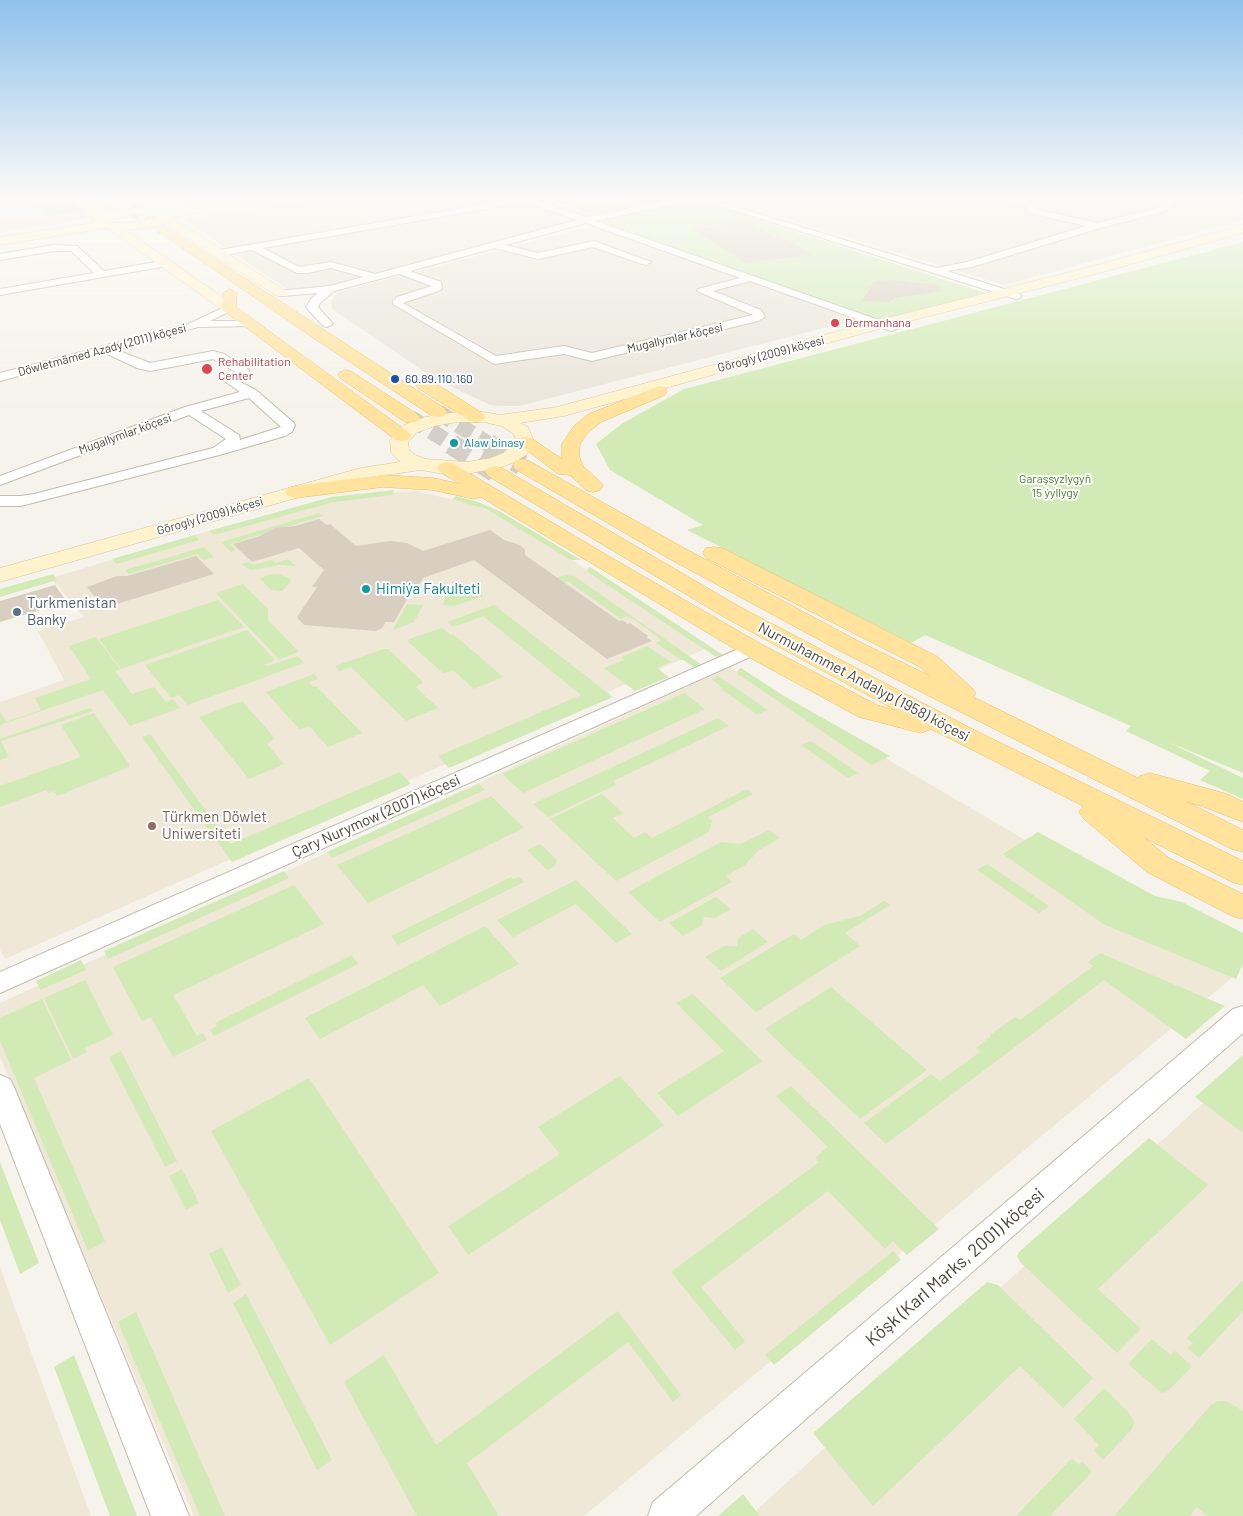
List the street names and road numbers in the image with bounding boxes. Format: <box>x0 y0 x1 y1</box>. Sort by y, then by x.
street label: Mugallymlar köçesi <box>626 320 724 356</box>
street label: Döwletmämed Azady (2011) köçesi <box>16 321 188 379</box>
street label: Görogly (2009) köçesi <box>716 333 826 375</box>
street label: Mugallymlar köçesi <box>77 411 173 457</box>
street label: Görogly (2009) köçesi <box>155 494 265 538</box>
street label: Nurmuhammet Andalyp (1958) köçesi <box>755 618 973 746</box>
street label: Çary Nurymow (2007) köçesi <box>289 771 463 861</box>
street label: Köşk (Karl Marks, 2001) köçesi <box>861 1183 1049 1351</box>

